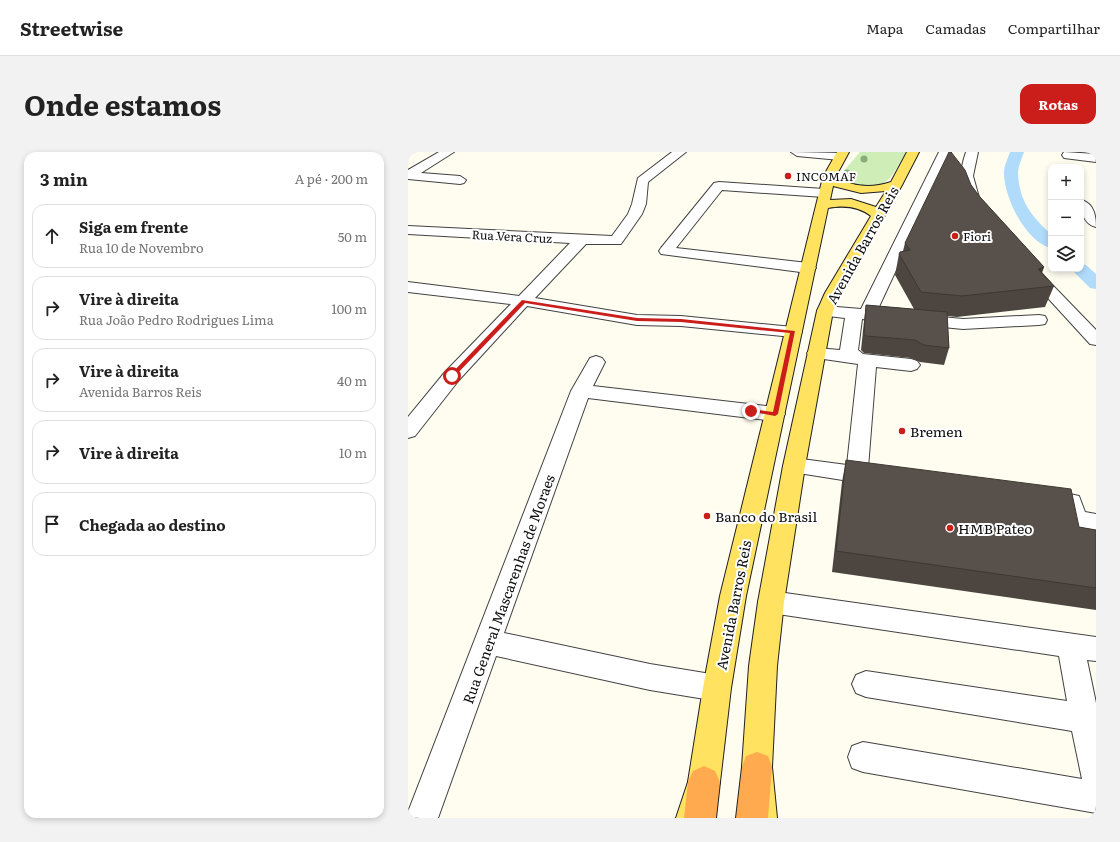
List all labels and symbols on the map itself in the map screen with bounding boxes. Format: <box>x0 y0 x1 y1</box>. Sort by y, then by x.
place label: INCOMAF <box>796 167 856 185</box>
marker: INCOMAF <box>783 171 793 181</box>
street label: Avenida Barros Reis <box>821 183 903 307</box>
street label: Rua Vera Cruz <box>471 225 553 247</box>
place label: Fiori <box>963 227 991 245</box>
marker: Fiori <box>950 231 960 241</box>
route start <box>443 367 461 385</box>
route end <box>742 402 760 420</box>
place label: Bremen <box>910 421 963 441</box>
marker: Bremen <box>897 426 907 436</box>
street label: Rua General Mascarenhas de Moraes <box>457 472 559 706</box>
place label: Banco do Brasil <box>715 506 817 526</box>
marker: Banco do Brasil <box>702 511 712 521</box>
place label: HMB Pateo <box>958 518 1032 538</box>
marker: HMB Pateo <box>945 523 955 533</box>
street label: Avenida Barros Reis <box>711 538 755 672</box>

